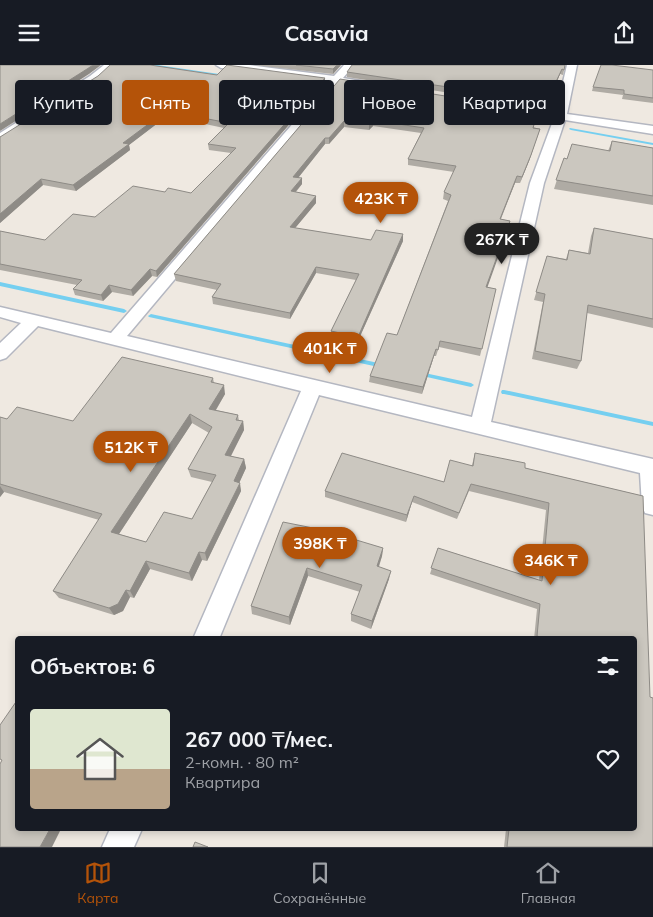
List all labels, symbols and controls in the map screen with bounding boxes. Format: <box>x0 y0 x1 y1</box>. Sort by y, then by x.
icon: menu <box>15 19 43 47</box>
text: Casavia <box>284 19 369 47</box>
icon: share <box>610 19 638 47</box>
chip: Купить <box>15 80 112 125</box>
chip: Снять <box>122 80 209 125</box>
chip: Фильтры <box>219 80 334 125</box>
chip: Новое <box>344 80 434 125</box>
chip: Квартира <box>444 80 565 125</box>
pin: 423K ₸ <box>340 181 422 224</box>
text: 423K ₸ <box>354 188 408 208</box>
pin: 267K ₸ <box>461 223 543 265</box>
text: 267K ₸ <box>475 229 529 249</box>
pin: 401K ₸ <box>289 331 371 374</box>
text: 401K ₸ <box>303 338 357 358</box>
pin: 512K ₸ <box>90 431 172 473</box>
text: 512K ₸ <box>104 437 158 457</box>
pin: 398K ₸ <box>279 527 361 569</box>
text: 398K ₸ <box>293 533 347 553</box>
pin: 346K ₸ <box>510 543 592 586</box>
text: 346K ₸ <box>524 550 578 570</box>
icon: filters <box>594 652 622 680</box>
text: Объектов: 6 <box>30 653 155 679</box>
text: 267 000 ₸/мес. <box>185 726 333 752</box>
icon: home <box>70 729 130 789</box>
icon: heart <box>594 745 622 773</box>
text: 2-комн. · 80 m² <box>185 752 299 772</box>
text: Квартира <box>185 772 260 792</box>
tab: Карта <box>77 859 118 907</box>
tab: Сохранённые <box>273 859 366 907</box>
tab: Главная <box>521 859 576 907</box>

